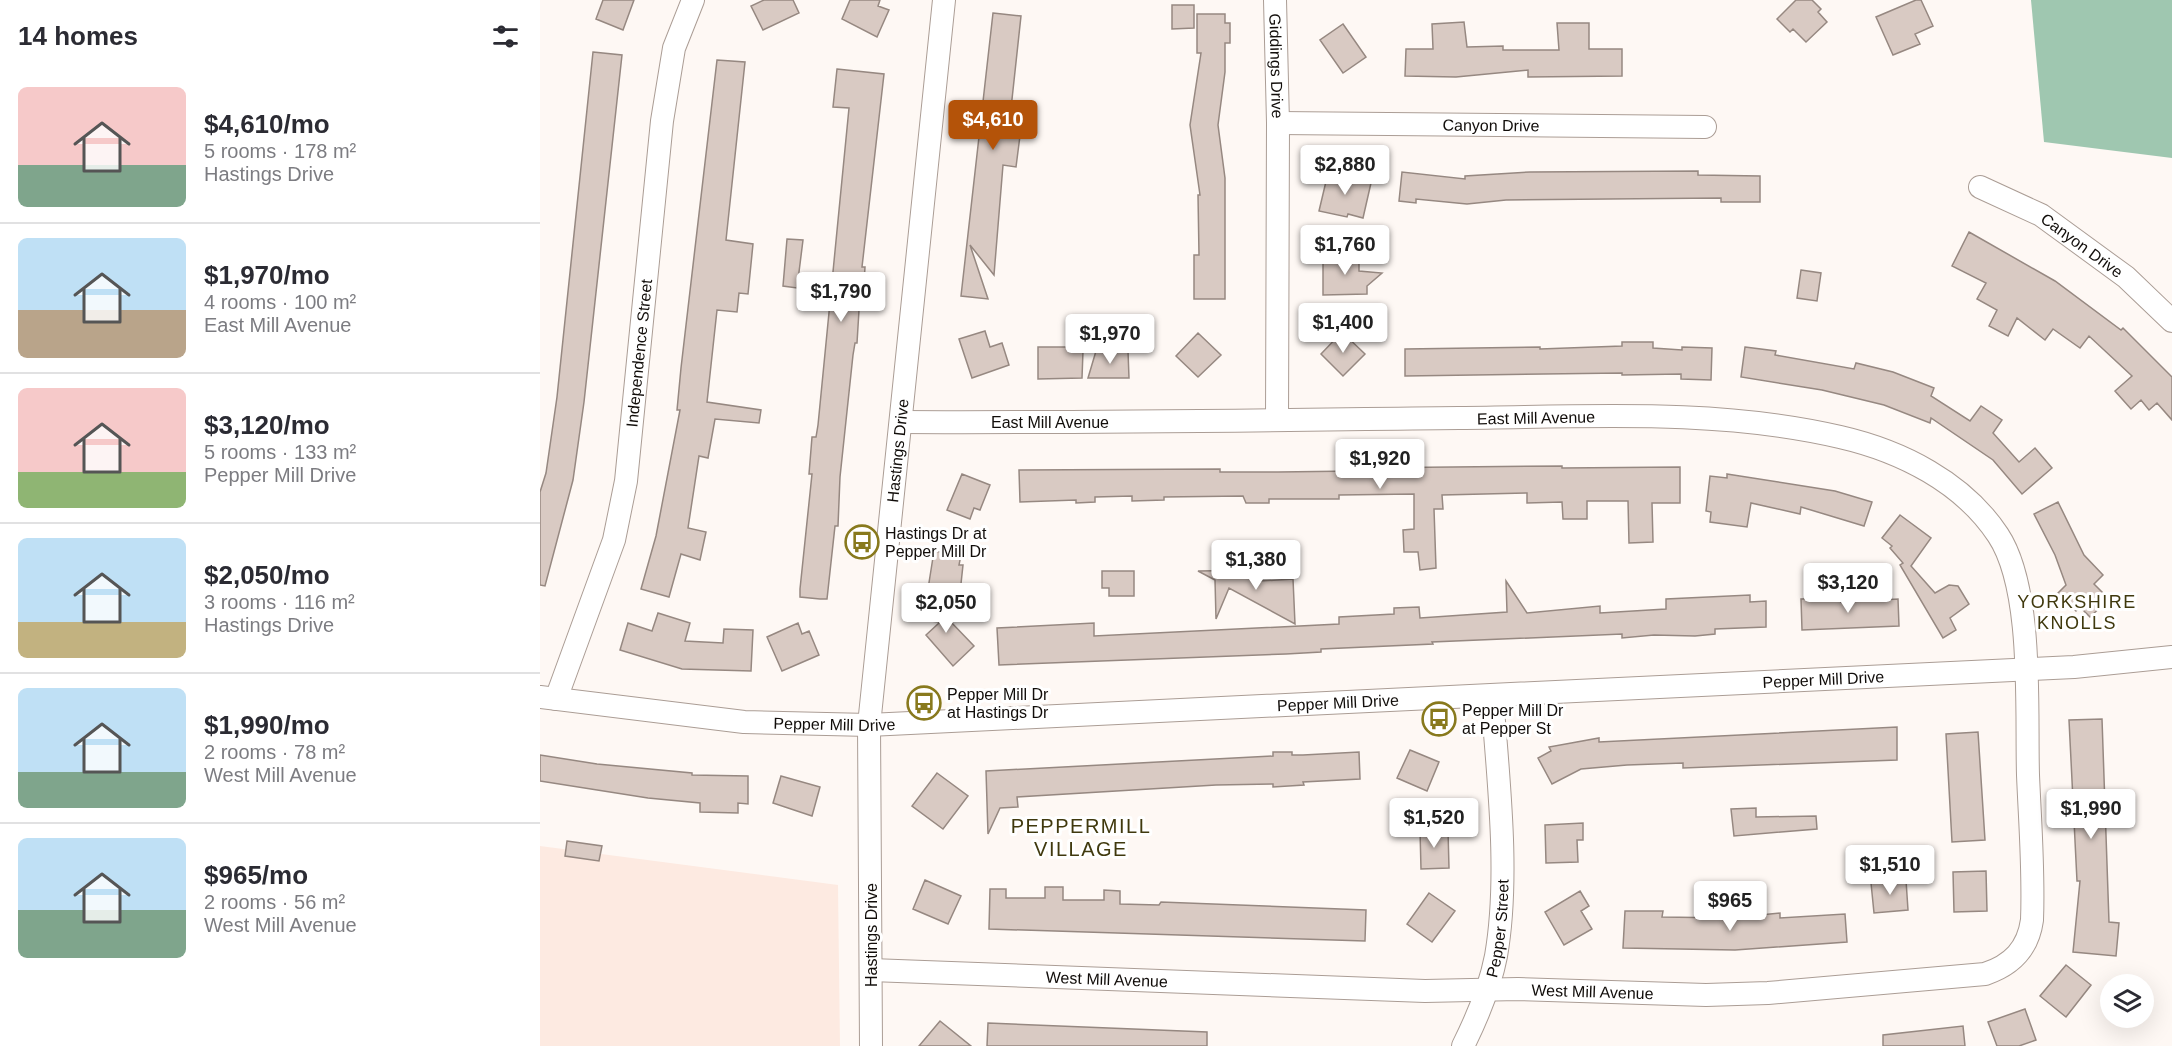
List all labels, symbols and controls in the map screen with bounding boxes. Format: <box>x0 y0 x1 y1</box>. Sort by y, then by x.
street label: Giddings Drive <box>1267 13 1286 119</box>
icon: filters <box>489 20 522 53</box>
text: 14 homes <box>18 21 138 51</box>
pin: $4,610 <box>944 100 1042 151</box>
text: $4,610 <box>962 108 1024 130</box>
text: $4,610/mo <box>204 109 330 139</box>
icon: home <box>66 111 138 183</box>
street label: Canyon Drive <box>1442 116 1540 134</box>
text: 5 rooms · 178 m² <box>204 140 356 162</box>
pin: $2,880 <box>1296 145 1394 196</box>
text: $2,880 <box>1314 153 1376 175</box>
text: Hastings Drive <box>204 163 334 185</box>
street label: Canyon Drive <box>2038 210 2126 280</box>
pin: $1,760 <box>1296 225 1394 276</box>
text: $1,760 <box>1314 233 1376 255</box>
text: $1,970/mo <box>204 260 330 290</box>
icon: home <box>66 262 138 334</box>
pin: $1,790 <box>792 272 890 323</box>
street label: Independence Street <box>623 278 655 428</box>
text: $1,790 <box>810 280 872 302</box>
text: 4 rooms · 100 m² <box>204 291 356 313</box>
pin: $1,400 <box>1294 303 1392 354</box>
text: $1,400 <box>1312 311 1374 333</box>
text: East Mill Avenue <box>204 314 352 336</box>
pin: $1,970 <box>1061 314 1159 365</box>
text: $1,970 <box>1079 322 1141 344</box>
street label: Hastings Drive <box>884 398 911 503</box>
street label: East Mill Avenue <box>1477 408 1595 428</box>
text: $3,120/mo <box>204 410 330 440</box>
icon: home <box>66 412 138 484</box>
street label: East Mill Avenue <box>991 414 1109 431</box>
pin: $1,920 <box>1331 439 1429 490</box>
text: 5 rooms · 133 m² <box>204 441 356 463</box>
text: $1,920 <box>1349 447 1411 469</box>
text: Pepper Mill Drive <box>204 464 356 486</box>
bus stop icon: Hastings Dr at Pepper Mill Dr <box>844 524 880 560</box>
place label: Hastings Dr at Pepper Mill Dr <box>885 525 987 560</box>
pin: $1,380 <box>1207 540 1305 591</box>
text: $1,380 <box>1225 548 1287 570</box>
text: $2,050/mo <box>204 560 330 590</box>
icon: home <box>66 562 138 634</box>
pin: $3,120 <box>1799 563 1897 614</box>
text: $3,120 <box>1817 571 1879 593</box>
pin: $2,050 <box>897 583 995 634</box>
text: 3 rooms · 116 m² <box>204 591 355 613</box>
text: $2,050 <box>915 591 977 613</box>
district label: YORKSHIRE KNOLLS <box>2017 592 2137 633</box>
text: Hastings Drive <box>204 614 334 636</box>
street label: Pepper Mill Drive <box>1762 668 1885 690</box>
bus stop icon: Pepper Mill Dr at Hastings Dr <box>906 685 942 721</box>
place label: Pepper Mill Dr at Hastings Dr <box>947 686 1049 721</box>
street label: Pepper Mill Drive <box>1277 691 1399 714</box>
bus stop icon: Pepper Mill Dr at Pepper St <box>1421 701 1457 737</box>
place label: Pepper Mill Dr at Pepper St <box>1462 702 1564 737</box>
text: $1,990/mo <box>204 710 330 740</box>
icon: home <box>66 712 138 784</box>
street label: Pepper Mill Drive <box>773 714 896 734</box>
text: 2 rooms · 78 m² <box>204 741 345 763</box>
text: West Mill Avenue <box>204 764 357 786</box>
pin: $1,990 <box>2042 789 2140 840</box>
text: $1,990 <box>2060 797 2122 819</box>
pin: $1,520 <box>1385 798 1483 849</box>
text: $1,520 <box>1403 806 1465 828</box>
district label: PEPPERMILL VILLAGE <box>1011 815 1151 860</box>
pin: $1,510 <box>1841 845 1939 896</box>
text: $1,510 <box>1859 853 1921 875</box>
text: $965/mo <box>204 860 308 890</box>
icon: home <box>66 862 138 934</box>
street label: Pepper Street <box>1483 878 1511 979</box>
pin: $965 <box>1694 881 1766 932</box>
street label: Hastings Drive <box>863 883 880 987</box>
text: $965 <box>1708 889 1752 911</box>
text: 2 rooms · 56 m² <box>204 891 345 913</box>
text: West Mill Avenue <box>204 914 357 936</box>
street label: West Mill Avenue <box>1045 968 1168 990</box>
map controls <box>2100 974 2154 1028</box>
button: layers <box>2100 974 2154 1028</box>
street label: West Mill Avenue <box>1531 981 1654 1002</box>

